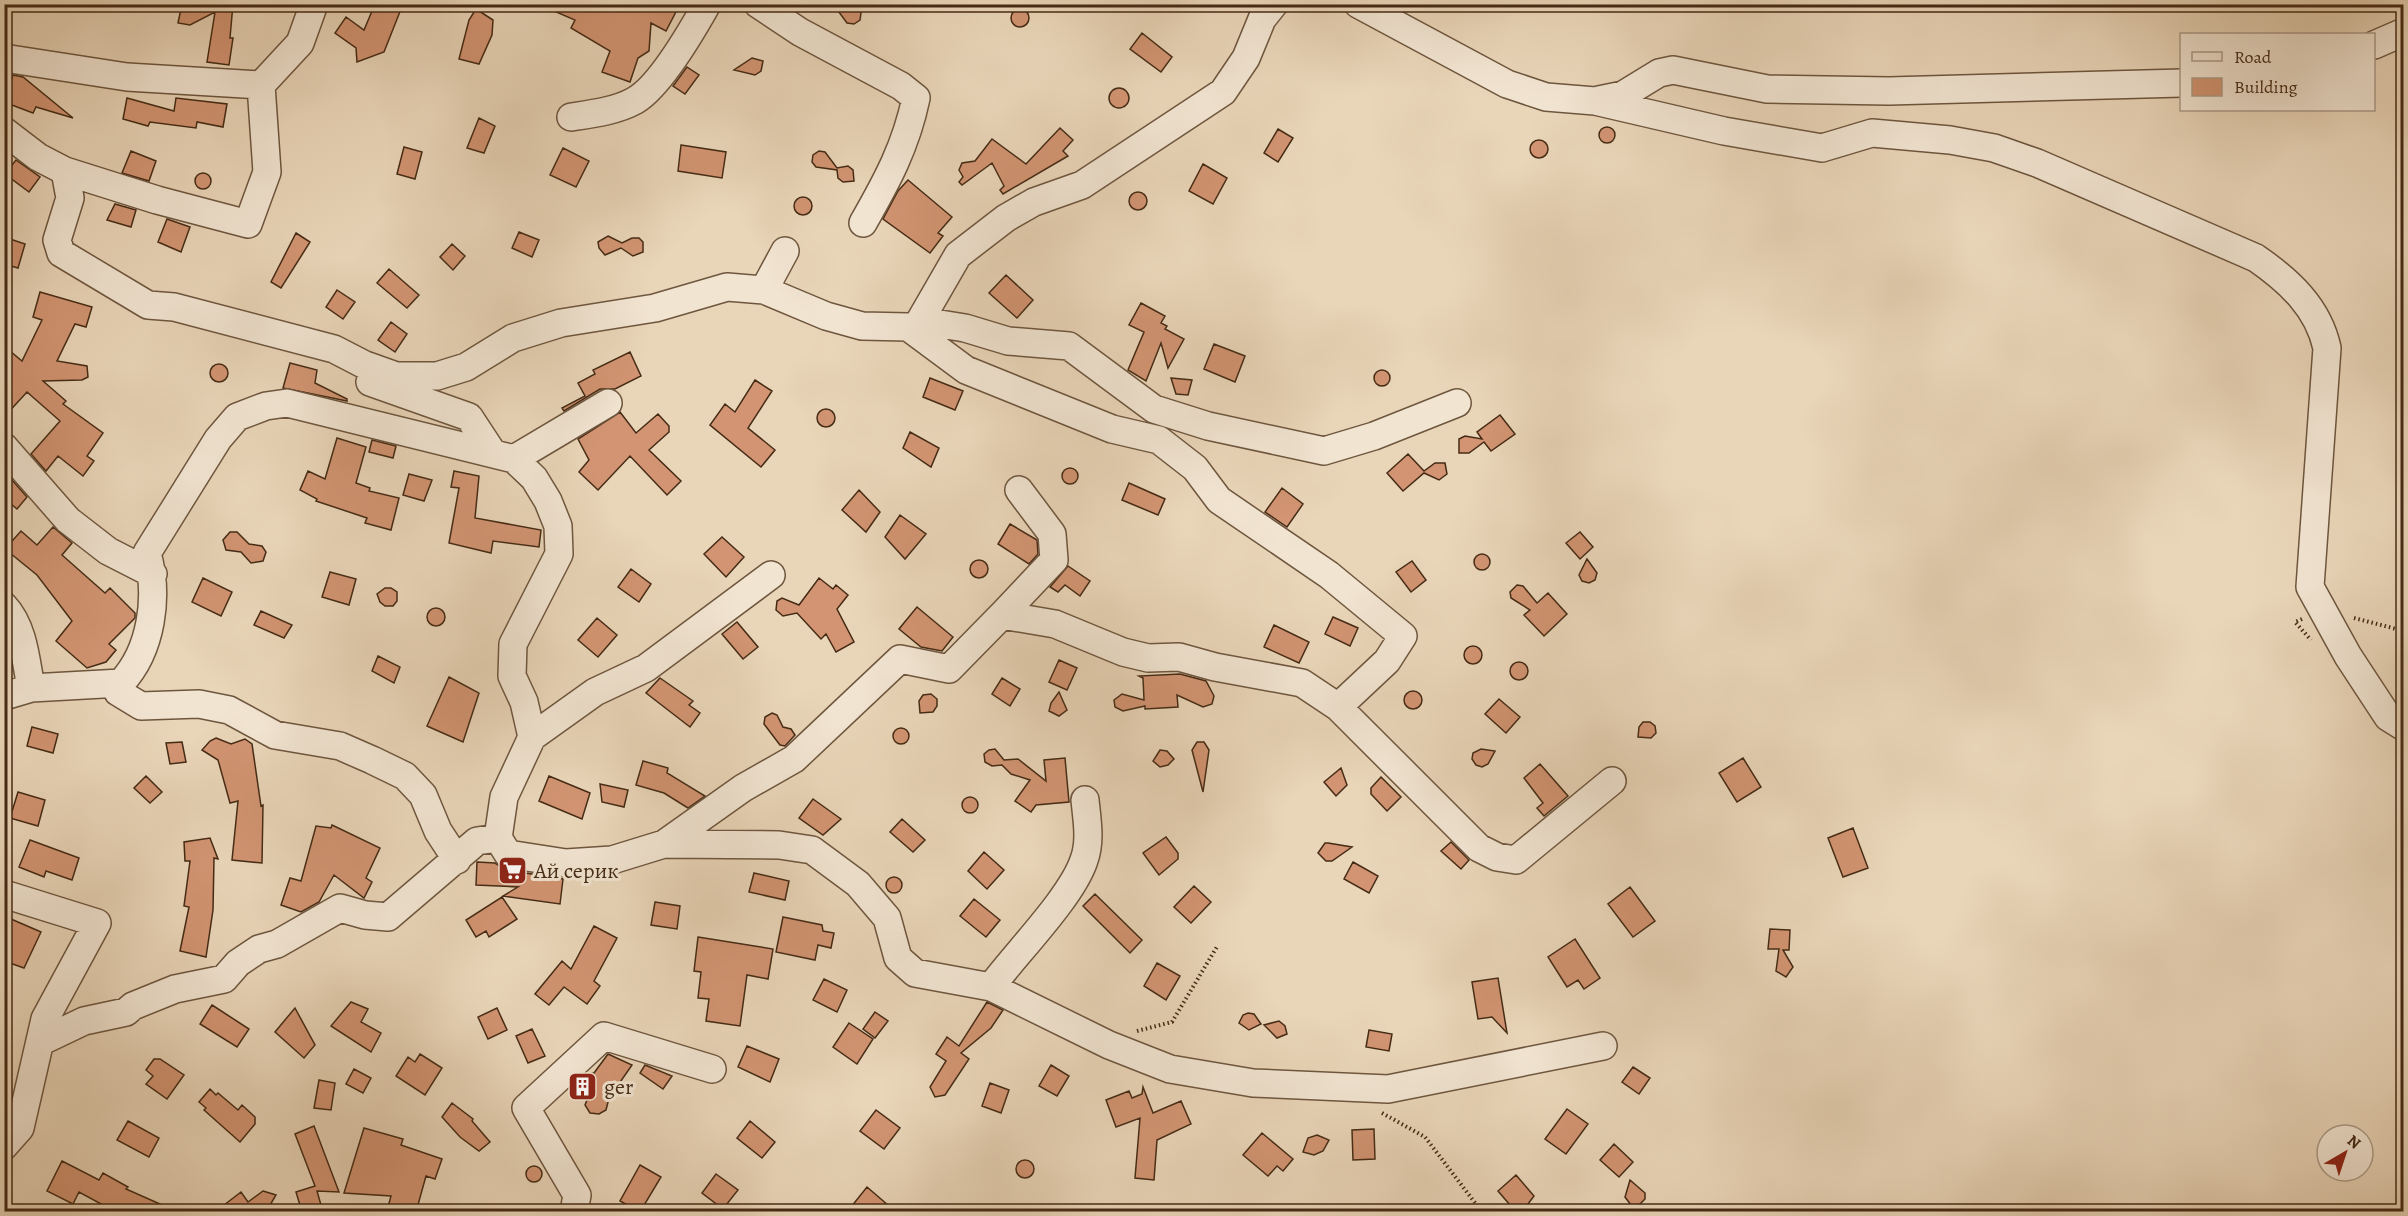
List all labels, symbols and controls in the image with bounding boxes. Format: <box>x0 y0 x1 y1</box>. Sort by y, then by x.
legend <box>2180 33 2375 111</box>
text: Road <box>2234 45 2272 69</box>
text: Building <box>2234 75 2298 99</box>
supermarket icon: Ай серик <box>497 854 529 886</box>
place label: Ай серик <box>533 856 619 886</box>
building icon: ger <box>567 1070 599 1102</box>
place label: ger <box>604 1072 633 1102</box>
north arrow <box>2315 1123 2375 1183</box>
text: N <box>2342 1130 2366 1155</box>

